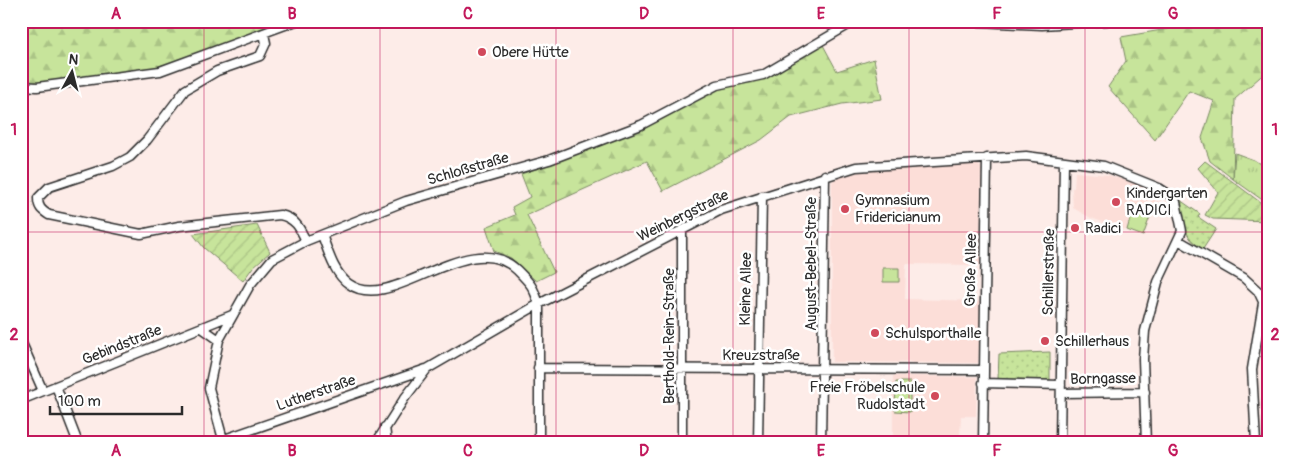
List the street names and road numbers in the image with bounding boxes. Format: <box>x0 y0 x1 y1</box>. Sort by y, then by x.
street label: Schloßstraße <box>425 148 511 190</box>
street label: Weinbergstraße <box>634 185 732 246</box>
street label: August-Bebel-Straße <box>802 196 821 331</box>
street label: Schillerstraße <box>1039 228 1059 316</box>
street label: Große Allee <box>961 232 981 307</box>
street label: Kleine Allee <box>736 252 756 326</box>
street label: Berthold-Rein-Straße <box>660 267 679 404</box>
street label: Gebindstraße <box>80 320 165 369</box>
street label: Kreuzstraße <box>722 346 800 365</box>
street label: Borngasse <box>1070 369 1137 389</box>
street label: Lutherstraße <box>274 370 359 415</box>

